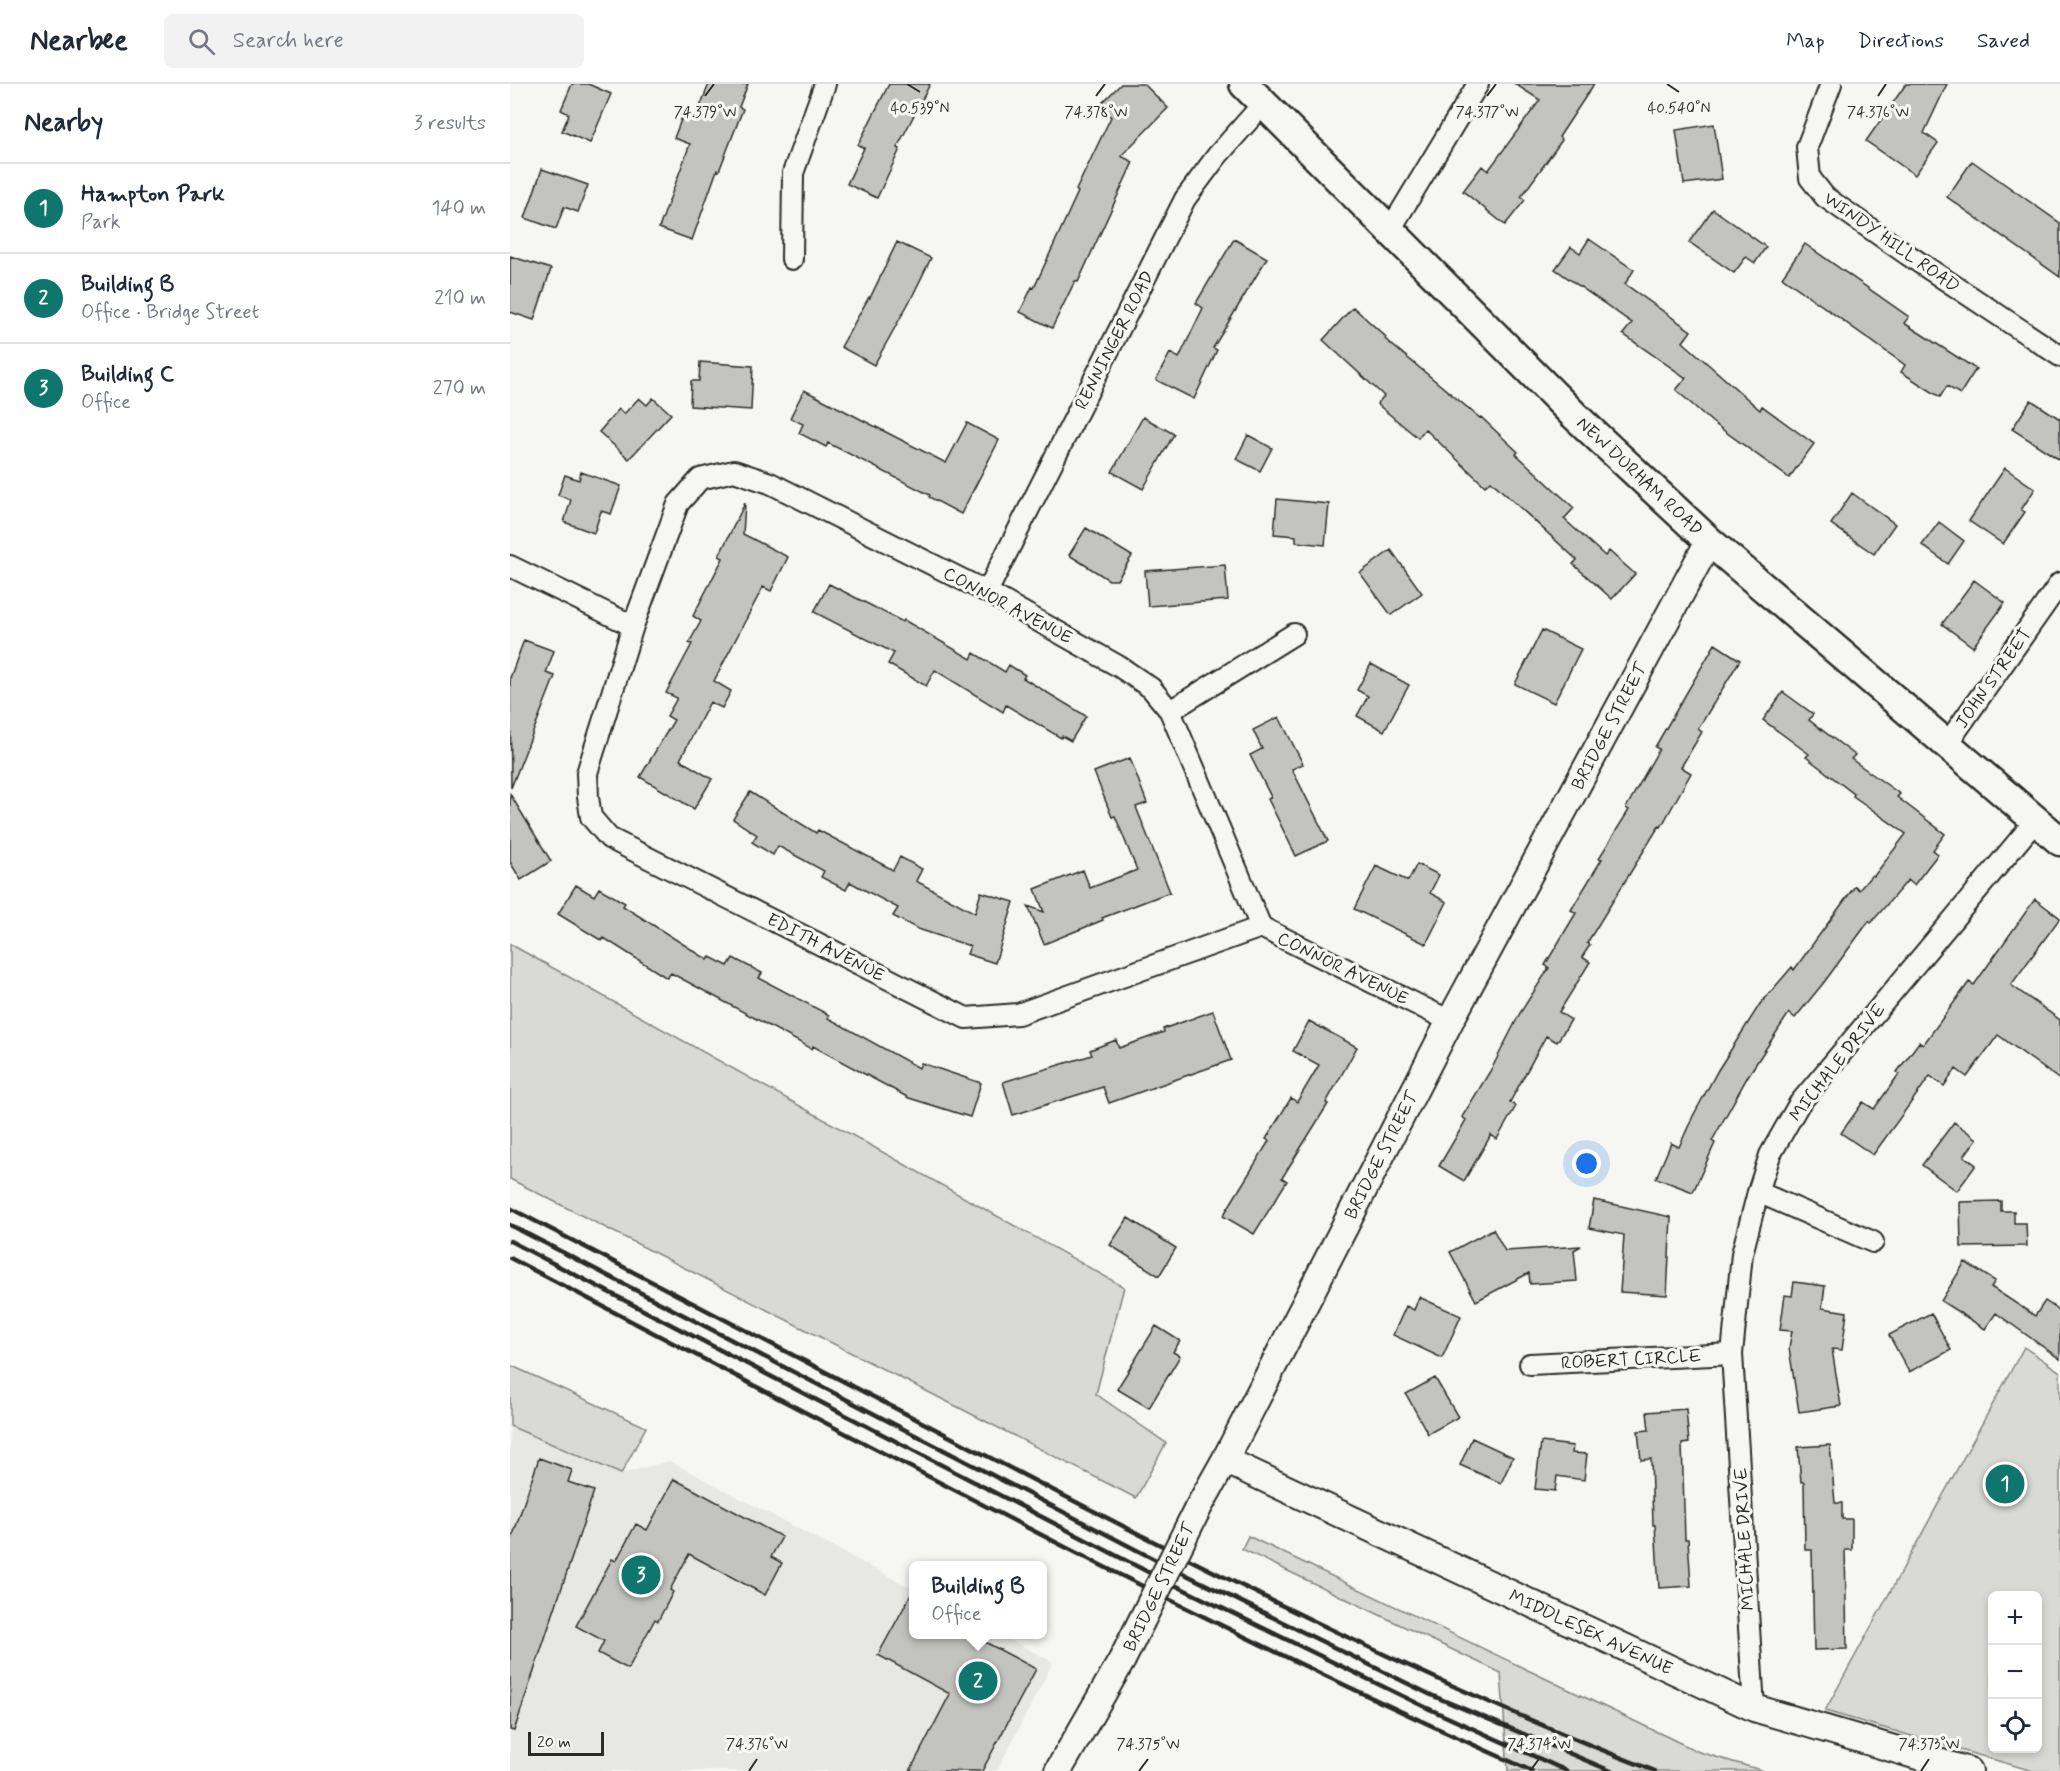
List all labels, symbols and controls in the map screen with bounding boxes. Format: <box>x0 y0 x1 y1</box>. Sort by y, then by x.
search box <box>164 14 584 68</box>
text: Nearbee <box>30 23 128 60</box>
icon: search <box>185 25 218 58</box>
text: Search here <box>233 27 344 55</box>
text: Map <box>1786 27 1825 55</box>
text: Directions <box>1858 27 1944 55</box>
text: Saved <box>1977 27 2030 55</box>
text: 40.539°N <box>890 99 950 119</box>
text: 40.540°N <box>1647 99 1711 119</box>
text: 74.379°W <box>674 103 736 123</box>
text: 74.378°W <box>1065 103 1127 123</box>
text: 74.377°W <box>1455 103 1519 123</box>
text: 74.376°W <box>1847 103 1909 123</box>
text: Nearby <box>24 106 103 140</box>
text: 3 results <box>414 110 486 137</box>
text: Hampton Park <box>81 181 225 209</box>
street label: WINDY HILL ROAD <box>1819 187 1964 299</box>
text: 1 <box>39 195 48 222</box>
text: 140 m <box>432 195 486 222</box>
text: Park <box>81 209 121 236</box>
street label: RENNINGER ROAD <box>1070 267 1160 414</box>
text: Building B <box>81 271 174 299</box>
text: 2 <box>39 285 48 312</box>
text: 210 m <box>434 285 486 312</box>
text: Office · Bridge Street <box>81 299 259 326</box>
text: Building C <box>81 361 174 389</box>
text: 3 <box>39 375 48 402</box>
text: 270 m <box>433 375 486 402</box>
text: Office <box>81 389 131 416</box>
street label: NEW DURHAM ROAD <box>1571 412 1708 542</box>
street label: CONNOR AVENUE <box>939 562 1076 650</box>
street label: JOHN STREET <box>1950 624 2037 733</box>
street label: BRIDGE STREET <box>1566 658 1654 794</box>
street label: EDITH AVENUE <box>763 908 889 988</box>
street label: CONNOR AVENUE <box>1273 927 1412 1011</box>
street label: MICHALE DRIVE <box>1784 999 1891 1126</box>
street label: BRIDGE STREET <box>1339 1087 1425 1224</box>
your location <box>1572 1149 1601 1178</box>
street label: ROBERT CIRCLE <box>1560 1344 1702 1376</box>
pin: 1 <box>1986 1462 2024 1506</box>
street label: MICHALE DRIVE <box>1729 1467 1761 1611</box>
street label: BRIDGE STREET <box>1118 1518 1202 1656</box>
pin: 3 <box>622 1552 660 1598</box>
popup <box>909 1561 1047 1639</box>
text: Building B <box>931 1573 1025 1601</box>
street label: MIDDLESEX AVENUE <box>1505 1584 1676 1681</box>
map controls <box>1988 1591 2042 1753</box>
button: + <box>1988 1591 2042 1645</box>
text: Office <box>931 1601 981 1628</box>
button: − <box>1988 1645 2042 1699</box>
pin: 2 <box>958 1658 998 1704</box>
button: locate <box>1988 1699 2042 1753</box>
scale bar <box>528 1729 604 1756</box>
text: 20 m <box>537 1732 571 1753</box>
text: 74.376°W <box>726 1735 788 1755</box>
text: 74.375°W <box>1116 1735 1180 1755</box>
text: 74.374°W <box>1507 1735 1571 1755</box>
text: 74.373°W <box>1899 1735 1959 1755</box>

